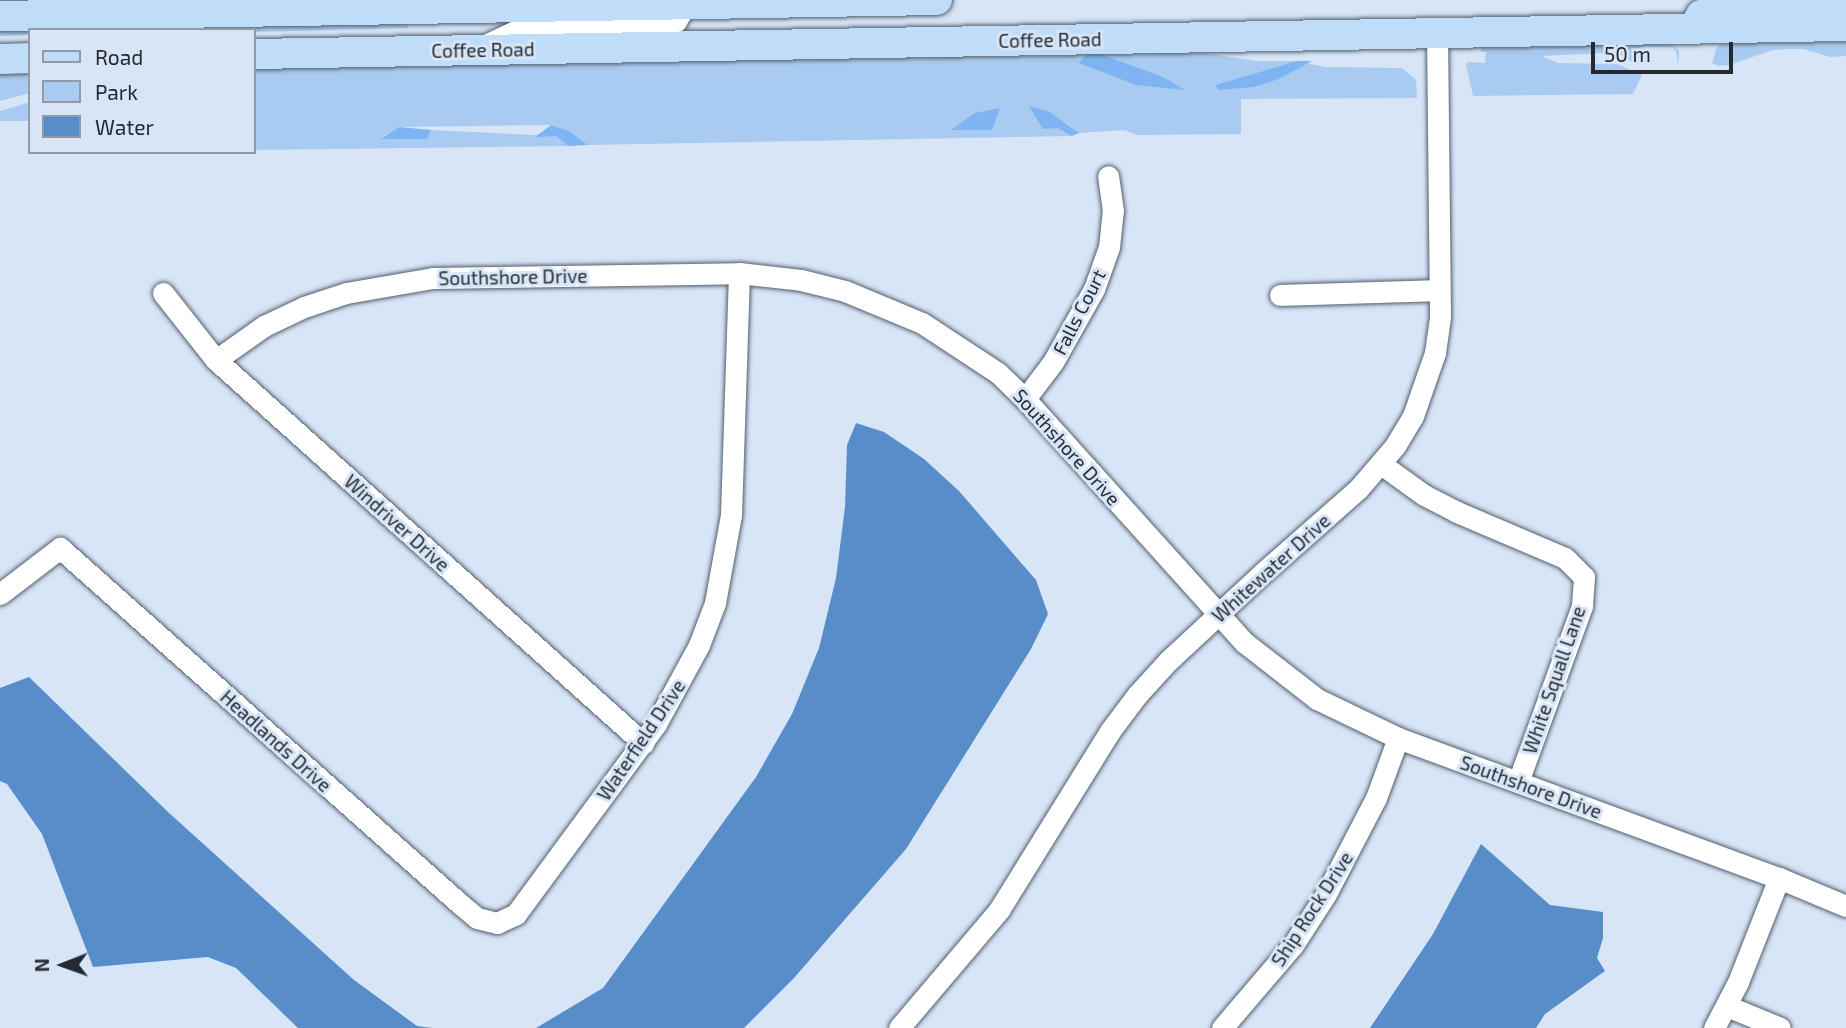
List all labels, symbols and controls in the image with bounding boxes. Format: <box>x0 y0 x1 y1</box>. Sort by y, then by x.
legend <box>28 28 256 154</box>
street label: Coffee Road <box>998 28 1102 52</box>
scale bar <box>1594 28 1736 72</box>
street label: Coffee Road <box>431 38 535 62</box>
text: 50 m <box>1604 41 1651 66</box>
text: Road <box>95 44 143 69</box>
text: Park <box>95 79 138 104</box>
text: Water <box>95 114 154 139</box>
street label: Southshore Drive <box>438 264 588 290</box>
street label: Falls Court <box>1048 266 1110 358</box>
street label: Southshore Drive <box>1009 384 1125 510</box>
street label: Windriver Drive <box>340 470 454 576</box>
street label: Whitewater Drive <box>1207 509 1335 627</box>
street label: White Squall Lane <box>1518 603 1590 757</box>
street label: Waterfield Drive <box>592 675 690 805</box>
street label: Headlands Drive <box>216 685 336 797</box>
street label: Southshore Drive <box>1457 751 1605 823</box>
street label: Ship Rock Drive <box>1266 847 1358 971</box>
north arrow <box>28 930 98 1000</box>
text: N <box>30 958 53 972</box>

